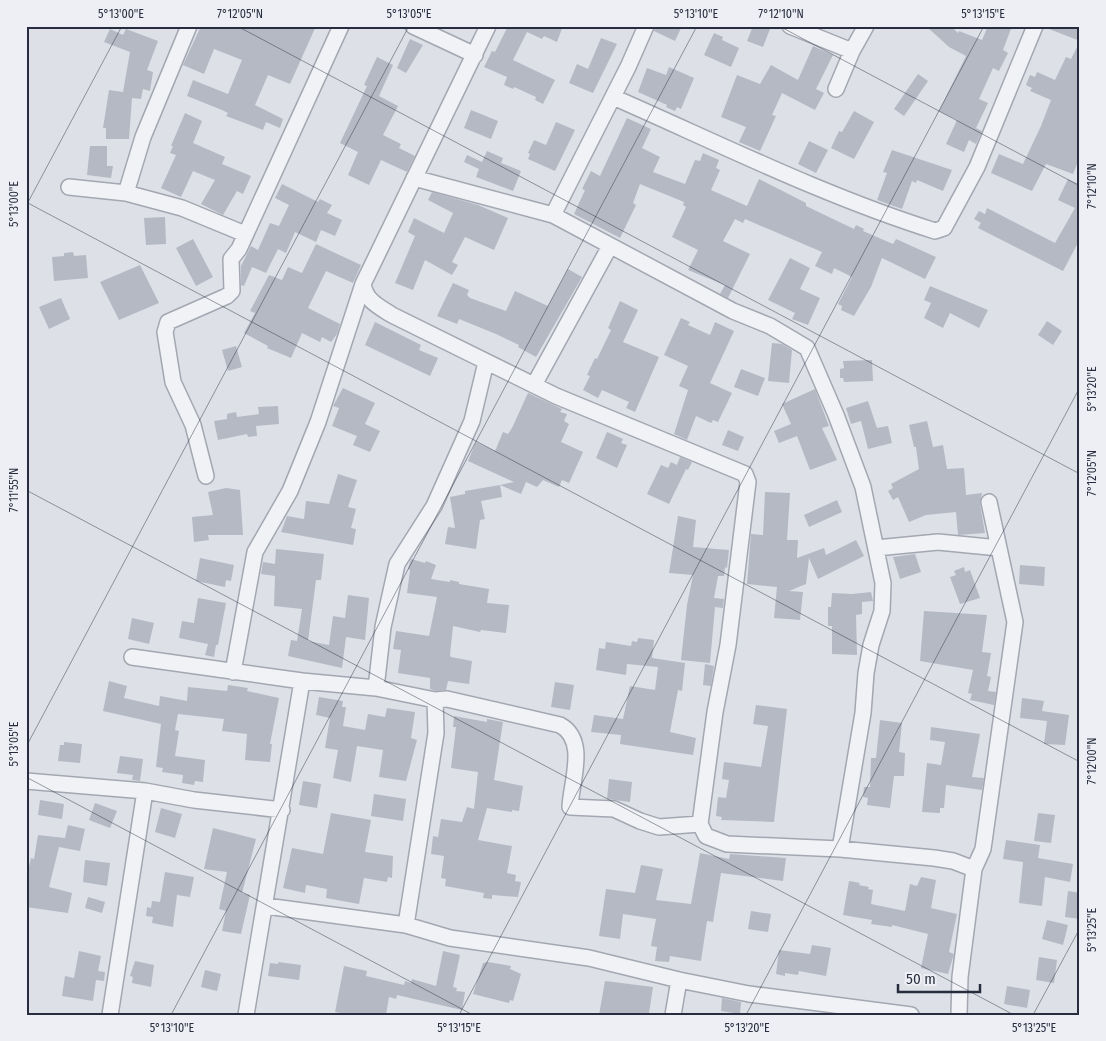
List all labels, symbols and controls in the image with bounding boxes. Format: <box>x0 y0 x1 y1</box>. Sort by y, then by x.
text: 5°13'00"E <box>98 7 144 21</box>
text: 7°12'05"N <box>217 7 263 21</box>
text: 5°13'05"E <box>387 7 432 21</box>
text: 5°13'10"E <box>674 7 719 21</box>
text: 7°12'10"N <box>758 7 804 21</box>
text: 5°13'15"E <box>961 7 1005 21</box>
text: 7°12'10"N <box>1085 163 1099 209</box>
text: 5°13'00"E <box>7 181 21 227</box>
text: 5°13'20"E <box>1085 366 1099 412</box>
text: 7°12'05"N <box>1085 450 1099 496</box>
text: 7°11'55"N <box>7 468 21 512</box>
text: 5°13'05"E <box>7 721 21 766</box>
text: 7°12'00"N <box>1085 737 1099 785</box>
text: 5°13'25"E <box>1085 908 1099 952</box>
scale bar <box>898 961 981 993</box>
text: 50 m <box>906 970 936 988</box>
text: 5°13'10"E <box>150 1021 195 1035</box>
text: 5°13'15"E <box>437 1021 481 1035</box>
text: 5°13'20"E <box>724 1021 770 1035</box>
text: 5°13'25"E <box>1012 1021 1056 1035</box>

